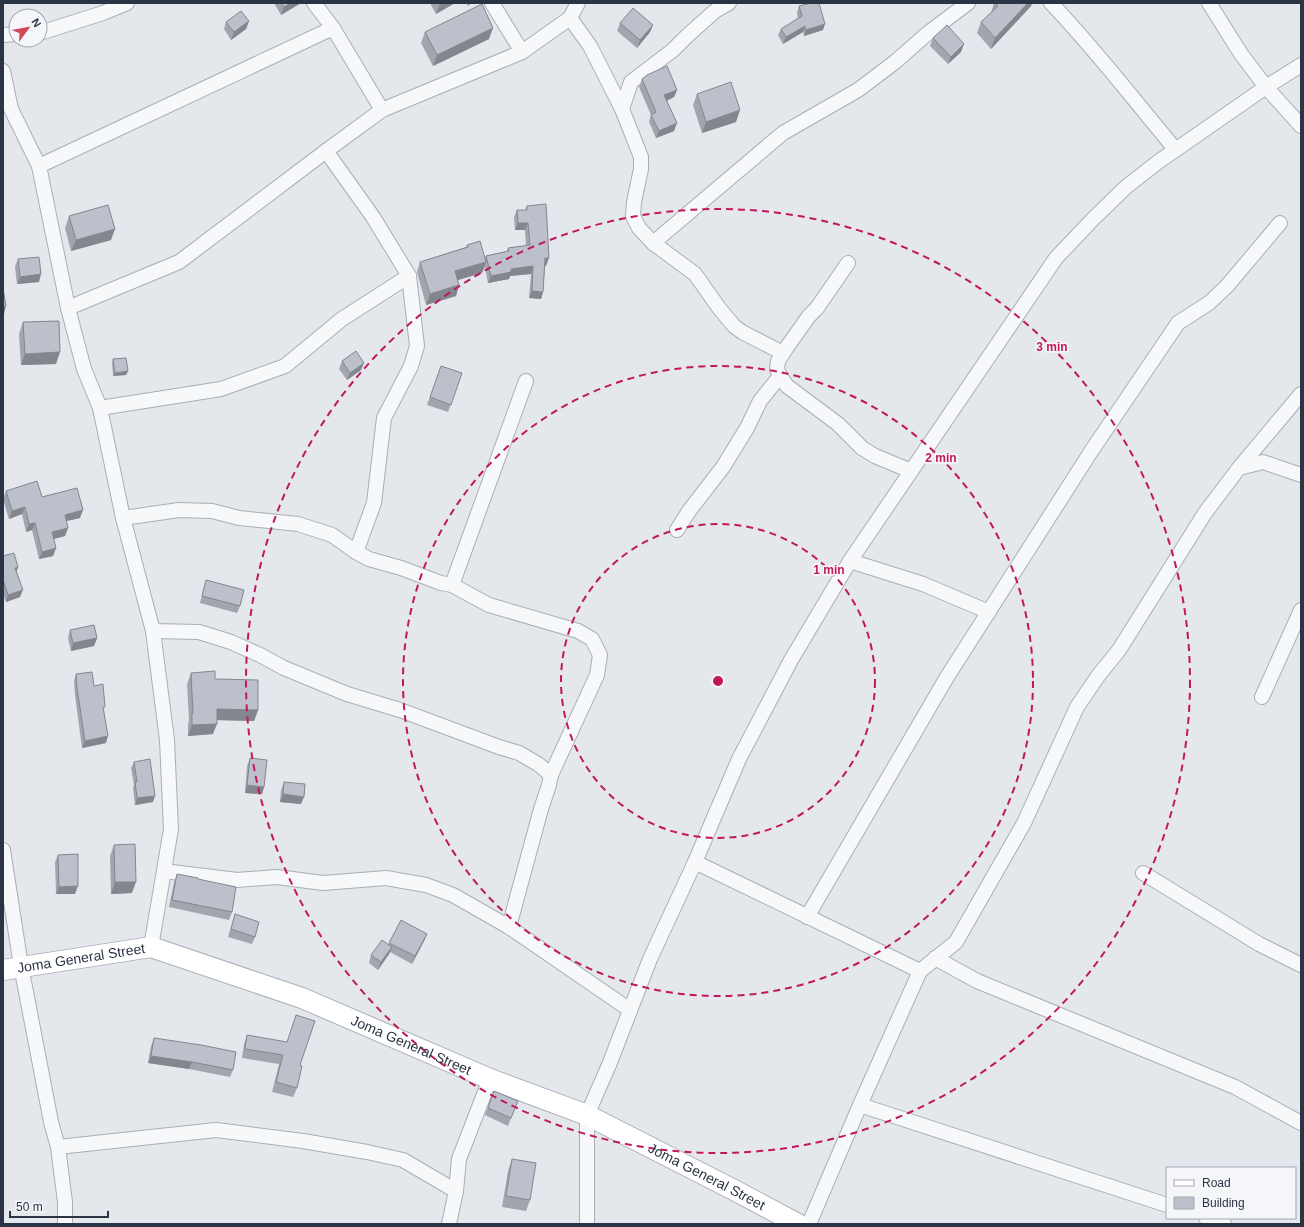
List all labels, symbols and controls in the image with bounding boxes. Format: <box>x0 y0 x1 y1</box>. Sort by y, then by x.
north arrow <box>8 8 48 48</box>
text: N <box>29 16 44 29</box>
text: 3 min <box>1036 340 1068 354</box>
text: 2 min <box>925 451 957 465</box>
text: 1 min <box>813 563 845 577</box>
centre of rings <box>711 674 725 688</box>
street label: Joma General Street <box>16 940 146 976</box>
street label: Joma General Street <box>349 1012 474 1078</box>
street label: Joma General Street <box>646 1140 768 1213</box>
legend <box>1166 1167 1296 1219</box>
text: Road <box>1202 1176 1231 1190</box>
scale bar <box>10 1193 108 1219</box>
text: Building <box>1202 1196 1245 1210</box>
text: 50 m <box>16 1200 43 1214</box>

